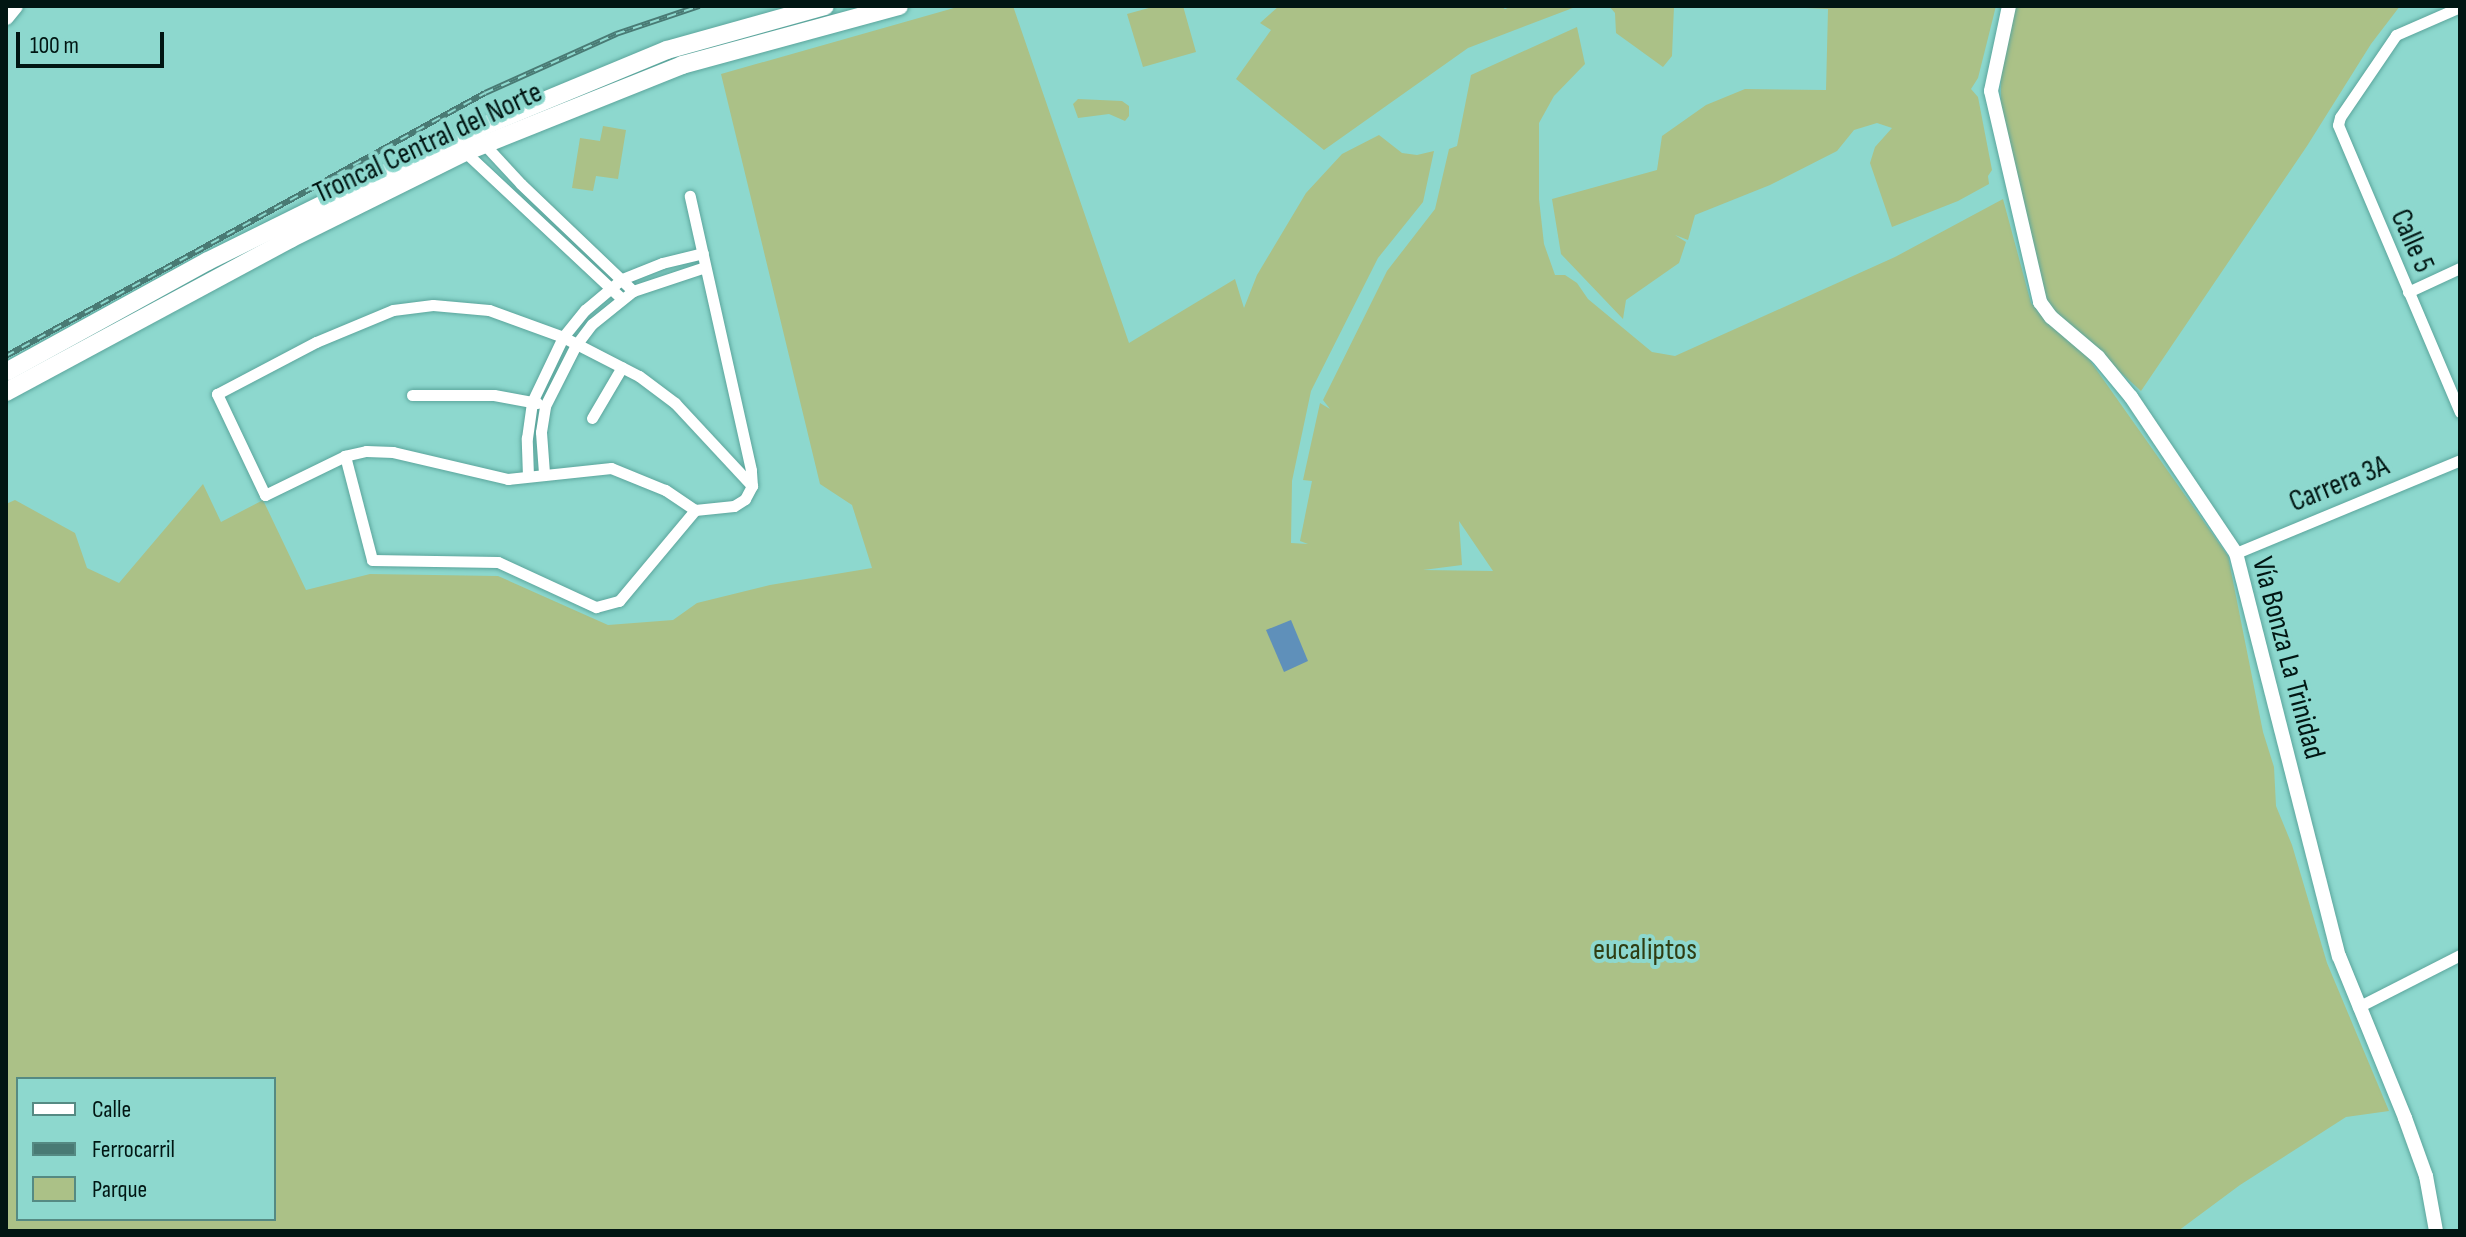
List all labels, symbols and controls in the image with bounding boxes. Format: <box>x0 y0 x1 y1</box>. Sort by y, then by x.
scale bar <box>20 16 168 66</box>
text: 100 m <box>30 31 79 60</box>
street label: Troncal Central del Norte <box>308 74 548 212</box>
street label: Calle 5 <box>2382 204 2442 278</box>
street label: Carrera 3A <box>2284 448 2394 520</box>
street label: Vía Bonza La Trinidad <box>2244 553 2332 763</box>
park label: eucaliptos <box>1593 932 1697 968</box>
legend <box>16 1077 276 1221</box>
text: Calle <box>92 1095 131 1124</box>
text: Ferrocarril <box>92 1135 175 1164</box>
text: Parque <box>92 1175 147 1204</box>

